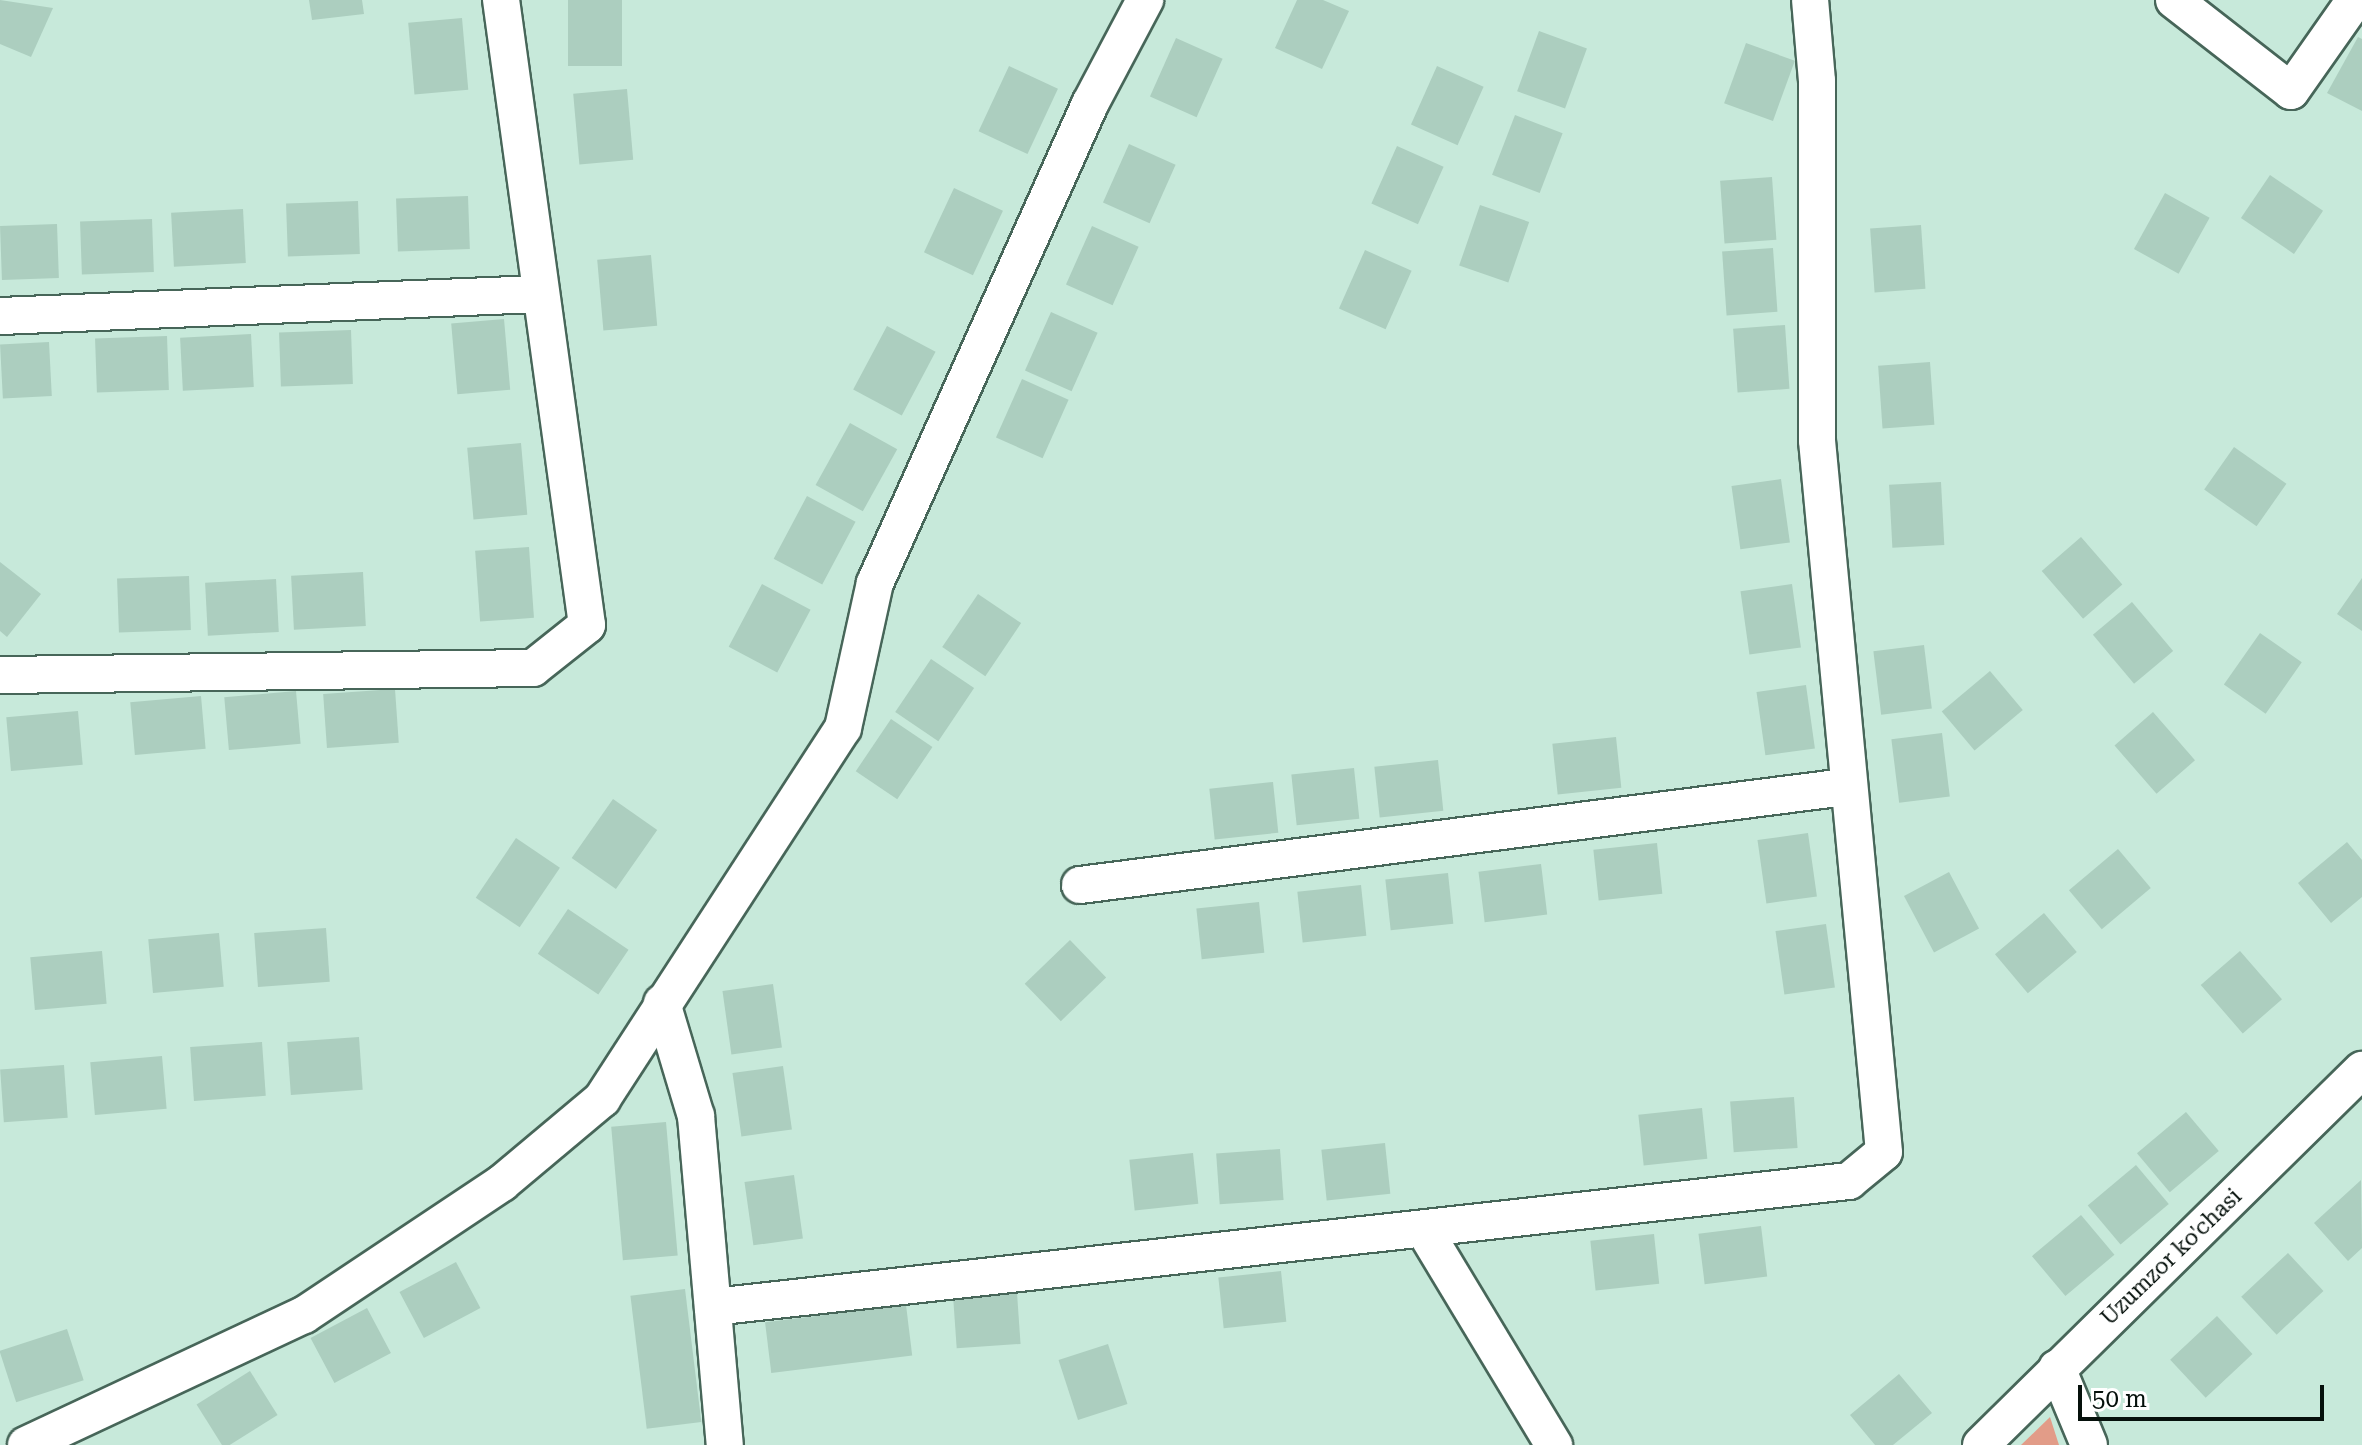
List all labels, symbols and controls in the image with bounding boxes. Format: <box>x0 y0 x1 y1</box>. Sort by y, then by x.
street label: Uzumzor ko'chasi <box>2095 1183 2247 1331</box>
scale bar <box>2082 1369 2328 1419</box>
text: 50 m <box>2092 1385 2147 1413</box>

